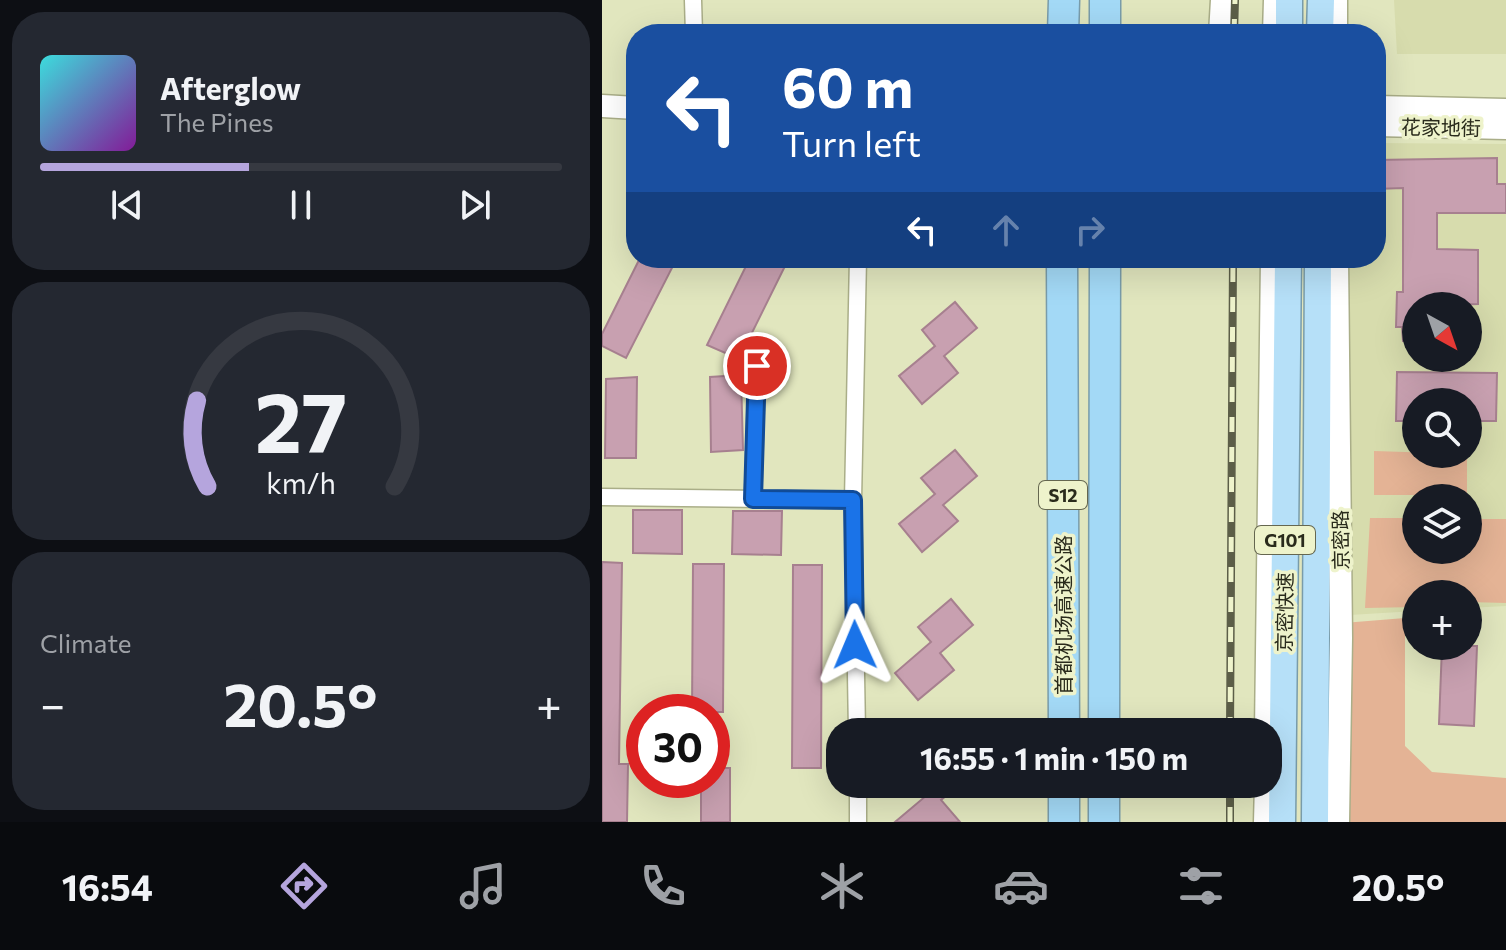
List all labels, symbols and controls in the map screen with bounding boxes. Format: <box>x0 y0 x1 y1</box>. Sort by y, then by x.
text: 60 m <box>782 51 913 120</box>
icon: left <box>650 56 754 160</box>
text: Afterglow <box>160 69 301 106</box>
text: The Pines <box>160 106 274 137</box>
street label: 花家地街 <box>1401 114 1481 140</box>
text: Turn left <box>782 120 921 164</box>
icon: previous <box>105 183 149 227</box>
icon: pause <box>279 183 323 227</box>
icon: next <box>453 183 497 227</box>
icon: left <box>900 208 944 252</box>
icon: ahead <box>984 208 1028 252</box>
icon: right <box>1068 208 1112 252</box>
north arrow <box>1402 292 1482 372</box>
map controls <box>1402 292 1482 660</box>
pin <box>723 332 791 400</box>
icon: arrive <box>735 344 779 388</box>
text: 27 <box>255 368 347 470</box>
button: search <box>1402 388 1482 468</box>
text: km/h <box>266 465 336 500</box>
road number: S12 <box>1039 481 1087 509</box>
button: layers <box>1402 484 1482 564</box>
street label: 京密路 <box>1327 510 1353 570</box>
road number: G101 <box>1255 526 1315 554</box>
street label: 首都机场高速公路 <box>1051 535 1075 695</box>
street label: 京密快速 <box>1271 572 1297 652</box>
button: + <box>1402 580 1482 660</box>
position arrow <box>813 603 897 687</box>
text: Climate <box>40 627 132 658</box>
text: 20.5° <box>224 666 378 739</box>
text: − <box>40 676 65 730</box>
text: + <box>536 676 562 730</box>
speed limit sign: 30 <box>626 694 730 798</box>
text: 16:55 · 1 min · 150 m <box>920 739 1188 776</box>
icon: directions <box>276 858 332 914</box>
icon: music <box>455 858 511 914</box>
icon: phone <box>635 858 691 914</box>
icon: climate <box>814 858 870 914</box>
icon: car <box>993 858 1049 914</box>
icon: filters <box>1173 858 1229 914</box>
text: 16:54 <box>62 864 153 908</box>
text: 20.5° <box>1352 864 1444 908</box>

